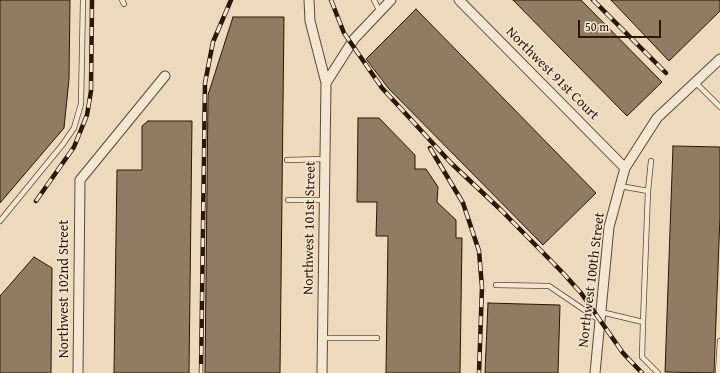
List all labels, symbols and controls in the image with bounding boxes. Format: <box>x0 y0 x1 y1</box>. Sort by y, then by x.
scale bar <box>580 12 663 38</box>
text: 50 m <box>585 18 609 35</box>
street label: Northwest 91st Court <box>502 24 602 124</box>
street label: Northwest 101st Street <box>300 161 320 295</box>
street label: Northwest 100th Street <box>575 211 609 349</box>
street label: Northwest 102nd Street <box>56 220 72 358</box>

